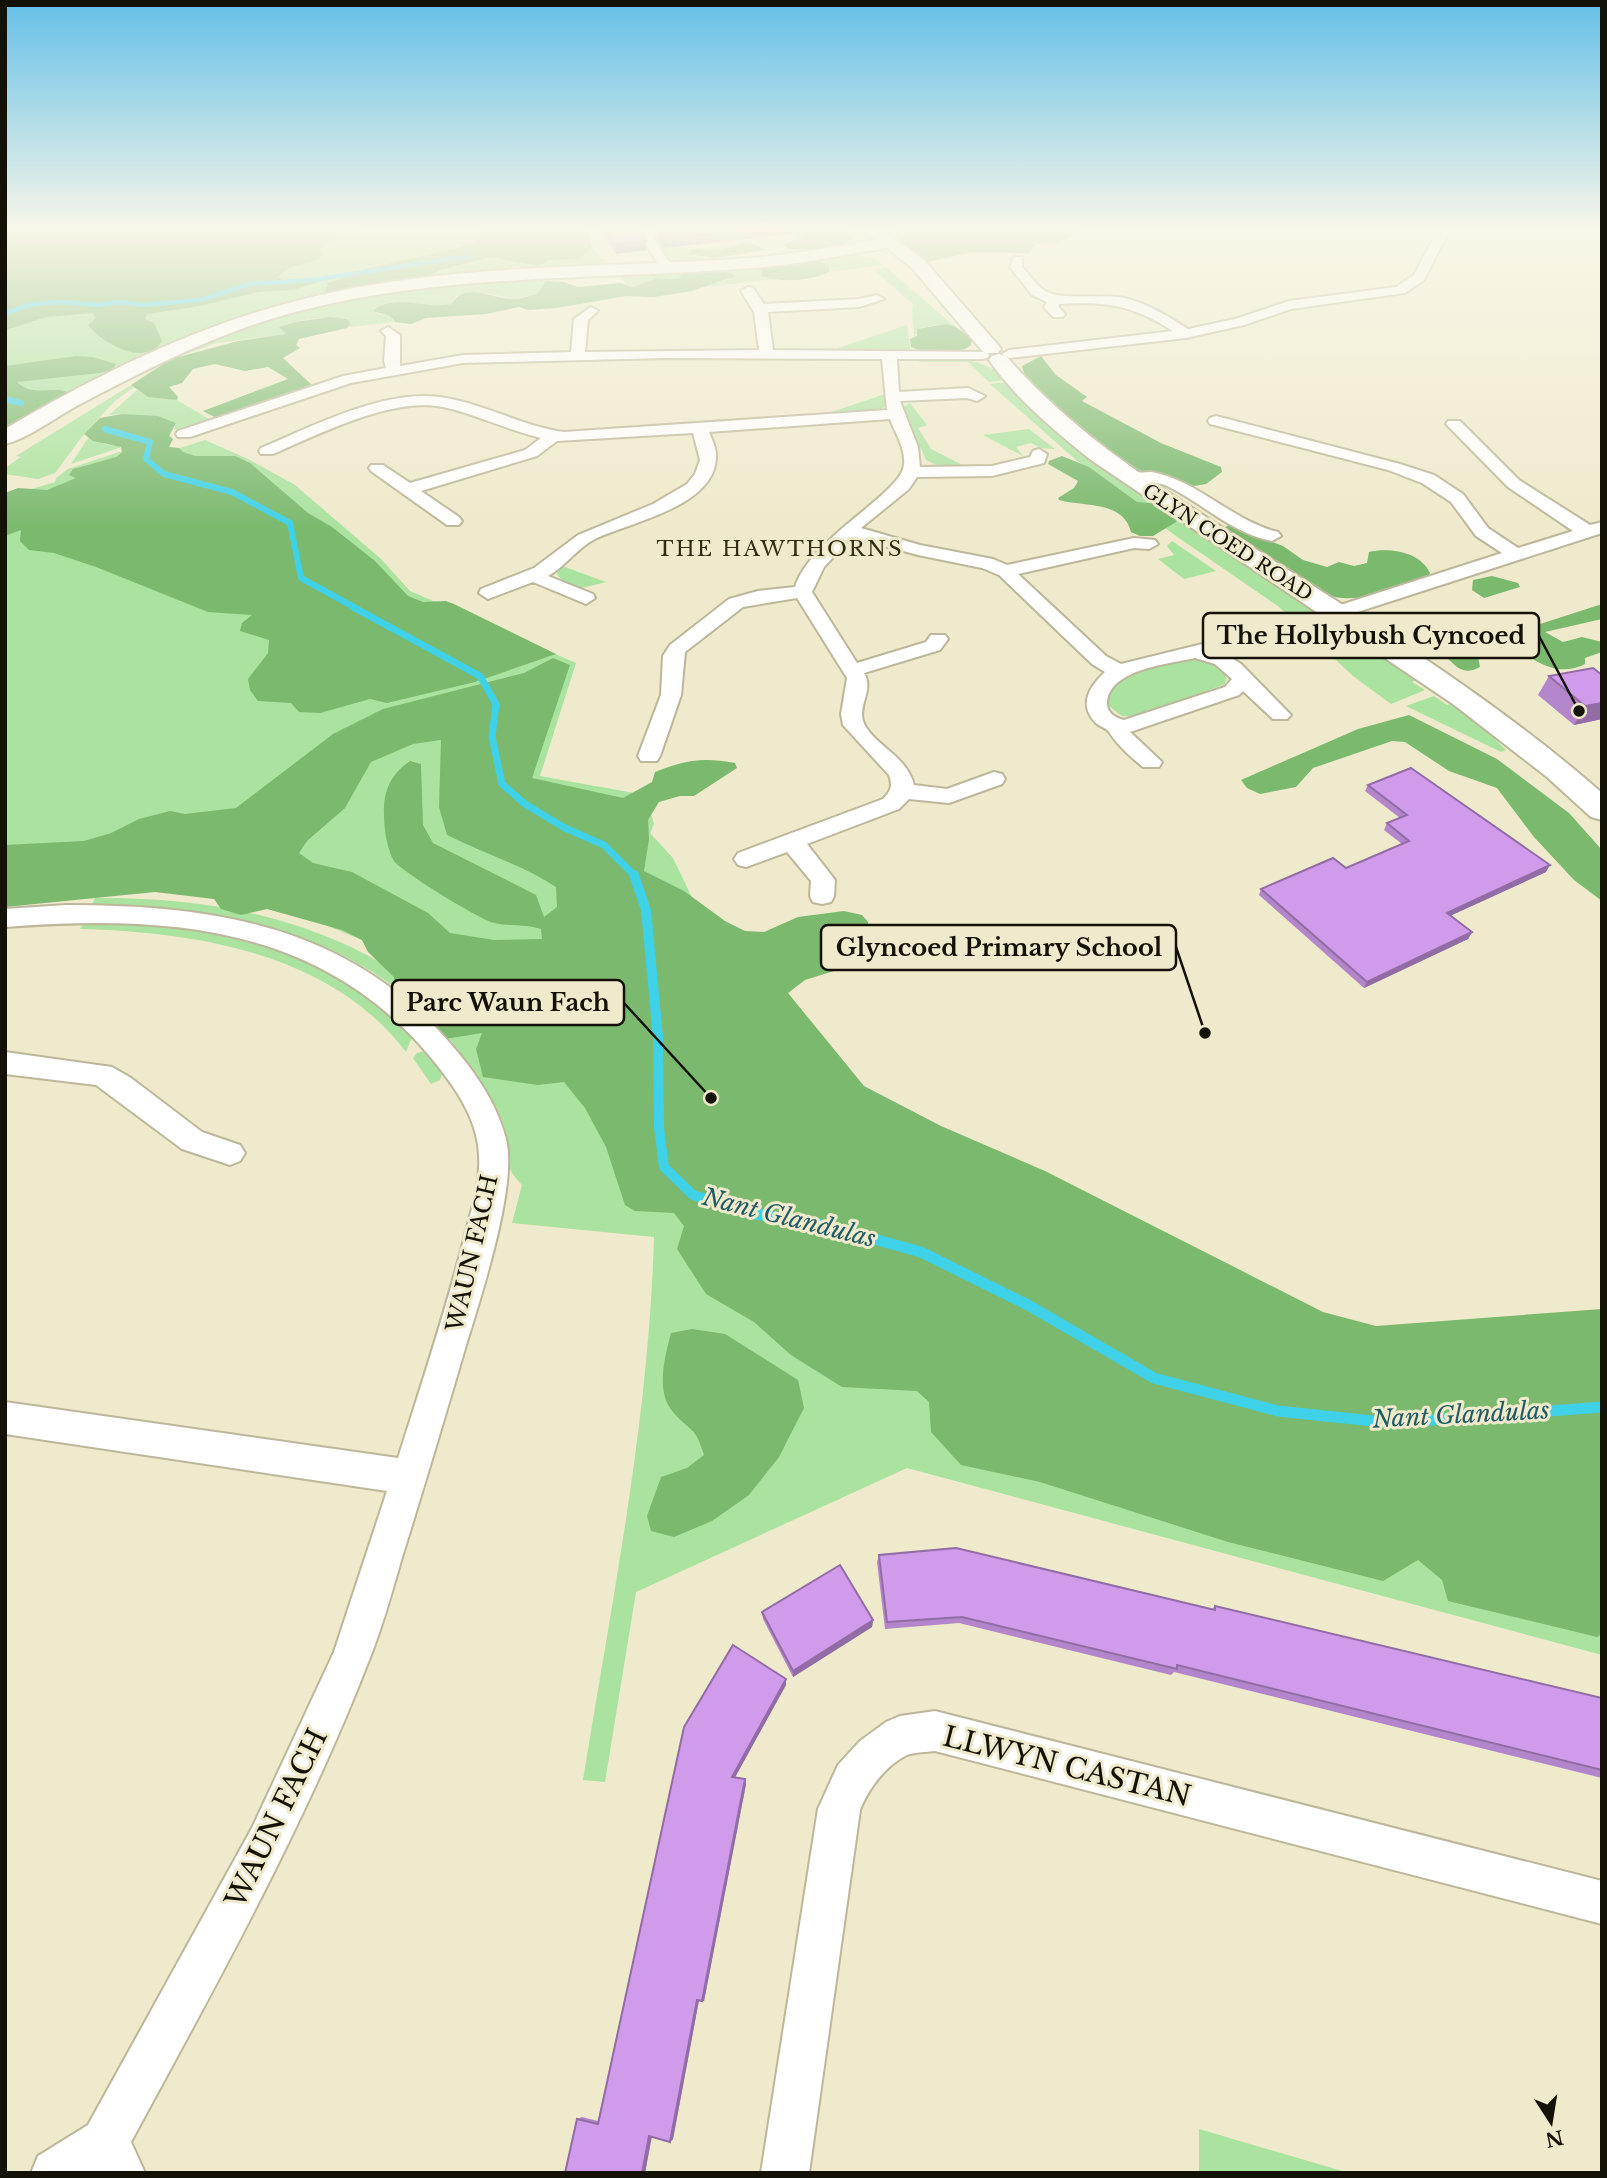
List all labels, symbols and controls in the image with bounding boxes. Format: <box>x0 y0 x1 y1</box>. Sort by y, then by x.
street label: GLYN COED ROAD <box>1138 479 1317 606</box>
district label: THE HAWTHORNS <box>657 536 903 562</box>
callout: The Hollybush Cyncoed <box>1203 613 1539 658</box>
text: The Hollybush Cyncoed <box>1217 621 1525 650</box>
callout: Glyncoed Primary School <box>821 925 1176 970</box>
text: Glyncoed Primary School <box>836 933 1163 962</box>
callout: Parc Waun Fach <box>392 980 624 1025</box>
text: Parc Waun Fach <box>406 988 610 1017</box>
street label: WAUN FACH <box>440 1172 504 1335</box>
water label: Nant Glandulas <box>699 1182 879 1253</box>
water label: Nant Glandulas <box>1371 1395 1550 1434</box>
street label: LLWYN CASTAN <box>939 1719 1194 1814</box>
street label: WAUN FACH <box>218 1723 335 1914</box>
north arrow <box>1516 2087 1586 2157</box>
text: N <box>1543 2125 1566 2151</box>

